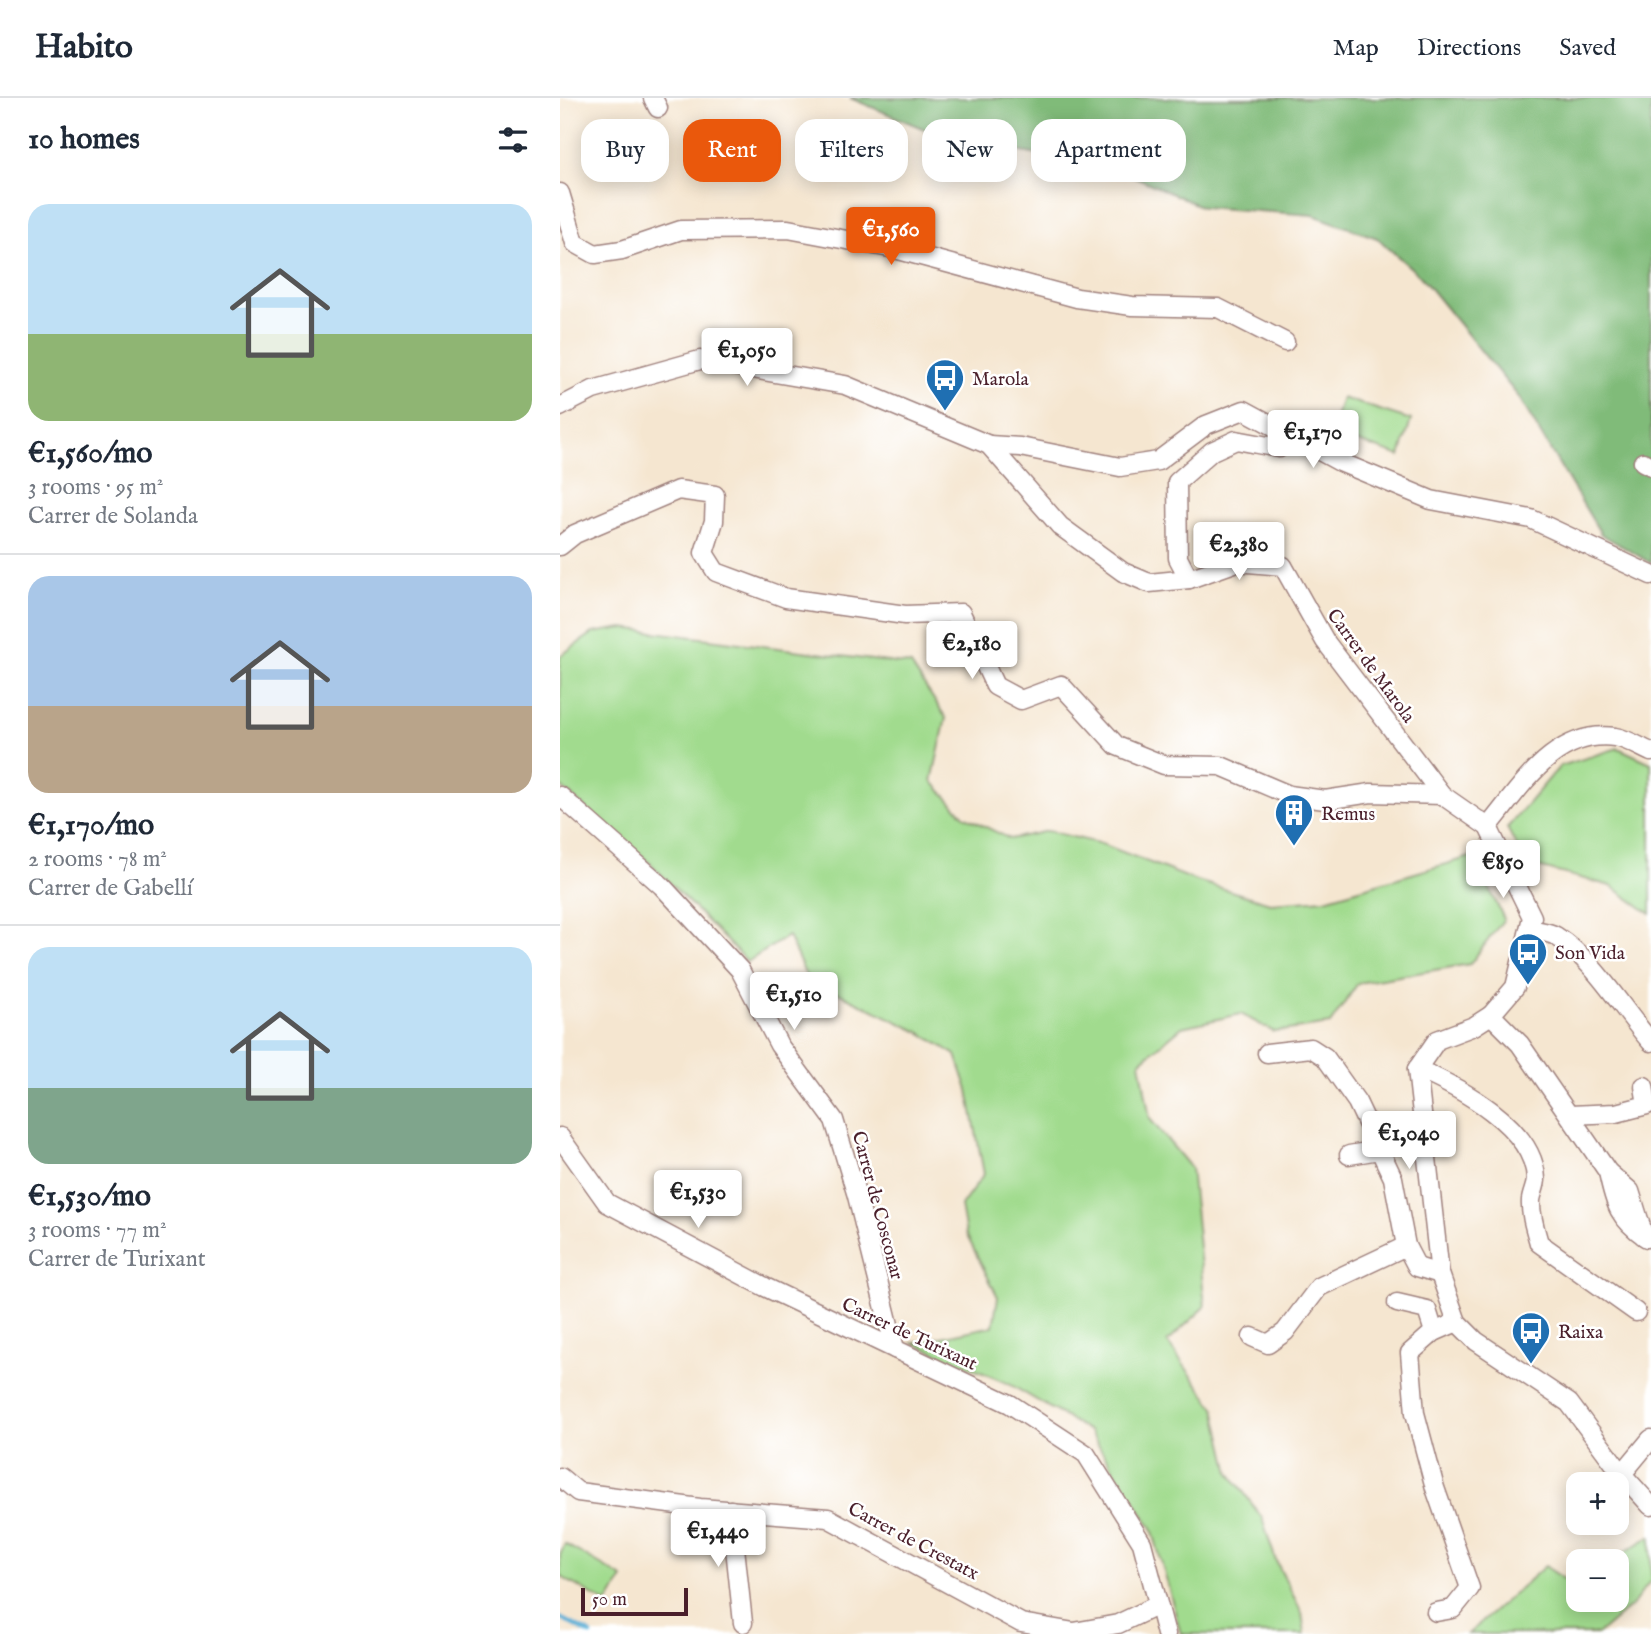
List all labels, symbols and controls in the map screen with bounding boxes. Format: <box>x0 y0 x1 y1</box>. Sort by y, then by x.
text: Habito <box>35 27 133 69</box>
text: Map <box>1333 33 1379 64</box>
text: Directions <box>1417 33 1521 64</box>
text: Saved <box>1559 33 1616 64</box>
chip: Buy <box>581 119 669 182</box>
chip: Rent <box>683 119 781 182</box>
chip: Filters <box>795 119 908 182</box>
chip: New <box>922 119 1017 182</box>
chip: Apartment <box>1031 119 1186 182</box>
text: 10 homes <box>28 121 140 159</box>
icon: filters <box>494 121 532 159</box>
pin: €1,560 <box>834 208 948 267</box>
text: €1,560 <box>862 215 920 244</box>
icon: home <box>217 250 343 376</box>
pin: €1,050 <box>690 328 804 388</box>
text: €1,050 <box>717 336 777 365</box>
bus stop icon: Marola <box>924 357 966 412</box>
place label: Marola <box>972 368 1029 392</box>
pin: €1,170 <box>1256 410 1370 470</box>
text: €1,170 <box>1284 418 1342 447</box>
text: €1,560/mo <box>28 435 152 473</box>
text: 3 rooms · 95 m² <box>28 473 163 502</box>
text: Carrer de Solanda <box>28 502 198 531</box>
pin: €2,380 <box>1182 522 1296 582</box>
text: €2,380 <box>1209 530 1269 559</box>
street label: Carrer de Marola <box>1321 604 1420 729</box>
icon: home <box>217 622 343 748</box>
pin: €2,180 <box>915 622 1029 681</box>
text: €2,180 <box>942 629 1002 658</box>
building icon: Remus <box>1273 792 1315 847</box>
place label: Remus <box>1321 803 1375 827</box>
text: €1,170/mo <box>28 807 154 845</box>
pin: €850 <box>1462 840 1544 900</box>
text: 2 rooms · 78 m² <box>28 845 167 874</box>
text: €850 <box>1482 848 1524 877</box>
text: Carrer de Gabellí <box>28 874 193 903</box>
bus stop icon: Son Vida <box>1507 931 1549 986</box>
place label: Son Vida <box>1555 942 1626 966</box>
pin: €1,510 <box>737 972 851 1032</box>
text: €1,510 <box>766 980 822 1009</box>
icon: home <box>217 993 343 1119</box>
pin: €1,040 <box>1352 1112 1466 1171</box>
text: €1,040 <box>1378 1119 1440 1148</box>
street label: Carrer de Cosconar <box>846 1129 908 1282</box>
pin: €1,530 <box>641 1170 755 1230</box>
text: €1,530/mo <box>28 1178 151 1216</box>
text: €1,530 <box>670 1178 726 1207</box>
text: 3 rooms · 77 m² <box>28 1216 167 1245</box>
text: Carrer de Turixant <box>28 1245 206 1274</box>
street label: Carrer de Turixant <box>838 1293 981 1377</box>
bus stop icon: Raixa <box>1510 1310 1552 1365</box>
place label: Raixa <box>1558 1321 1604 1345</box>
map controls <box>1566 1472 1629 1612</box>
button: + <box>1566 1472 1629 1535</box>
street label: Carrer de Crestatx <box>843 1497 983 1586</box>
pin: €1,440 <box>661 1510 775 1569</box>
text: €1,440 <box>687 1517 749 1546</box>
button: − <box>1566 1549 1629 1612</box>
scale bar <box>581 1585 688 1617</box>
text: 50 m <box>592 1588 627 1612</box>

